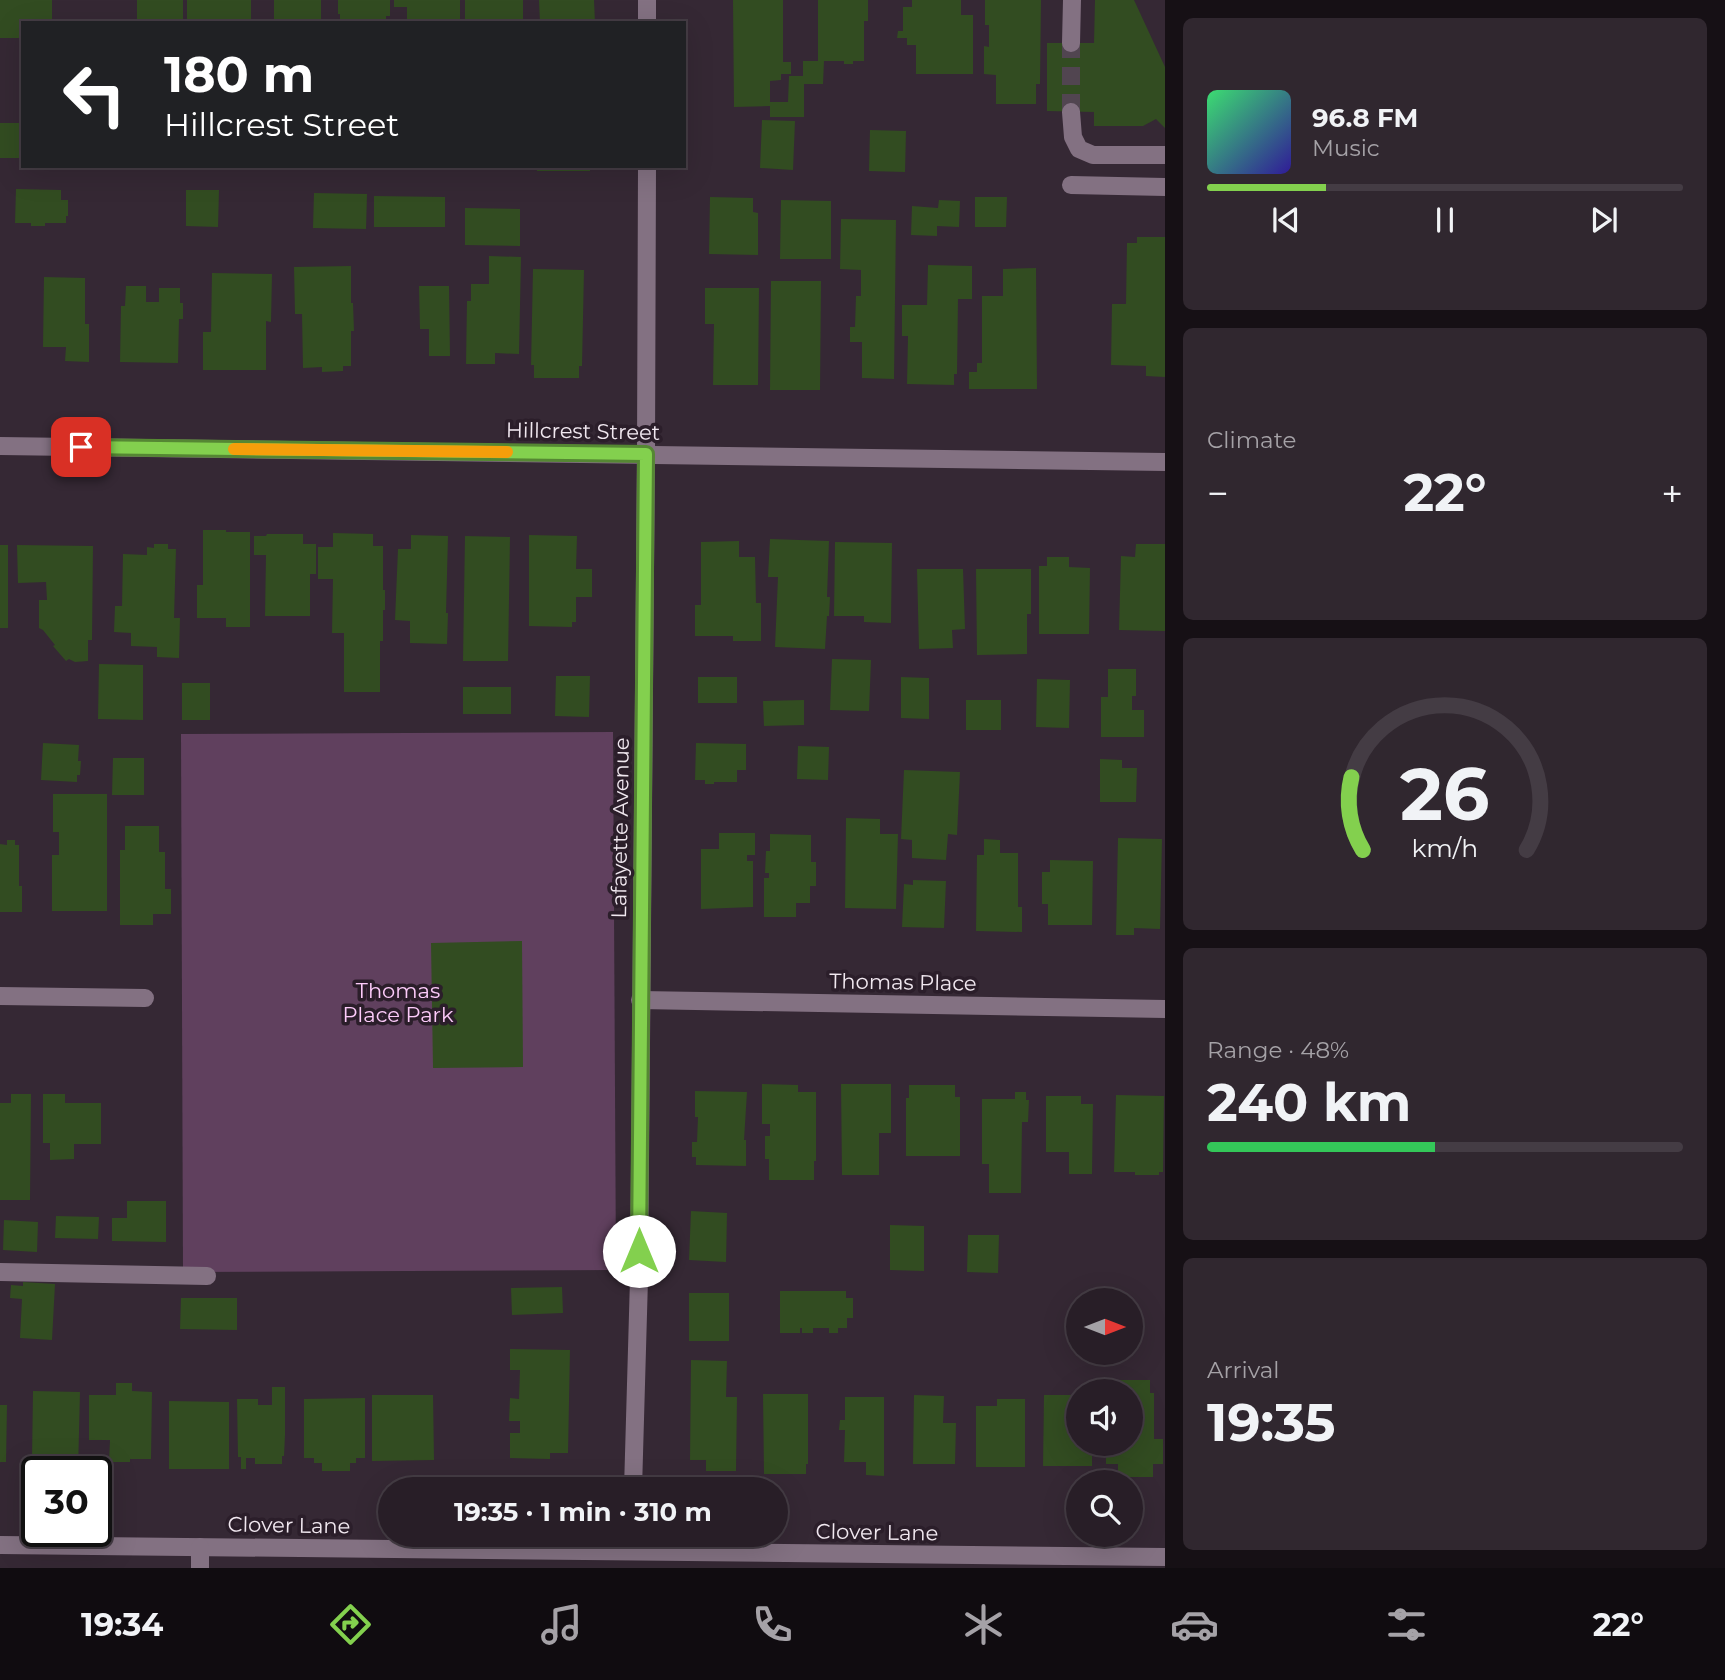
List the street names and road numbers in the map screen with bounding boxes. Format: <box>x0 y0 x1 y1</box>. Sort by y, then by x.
street label: Hillcrest Street <box>506 417 660 445</box>
street label: Lafayette Avenue <box>606 737 634 919</box>
street label: Thomas Place <box>829 968 977 996</box>
street label: Clover Lane <box>227 1511 351 1539</box>
street label: Clover Lane <box>815 1518 939 1546</box>

